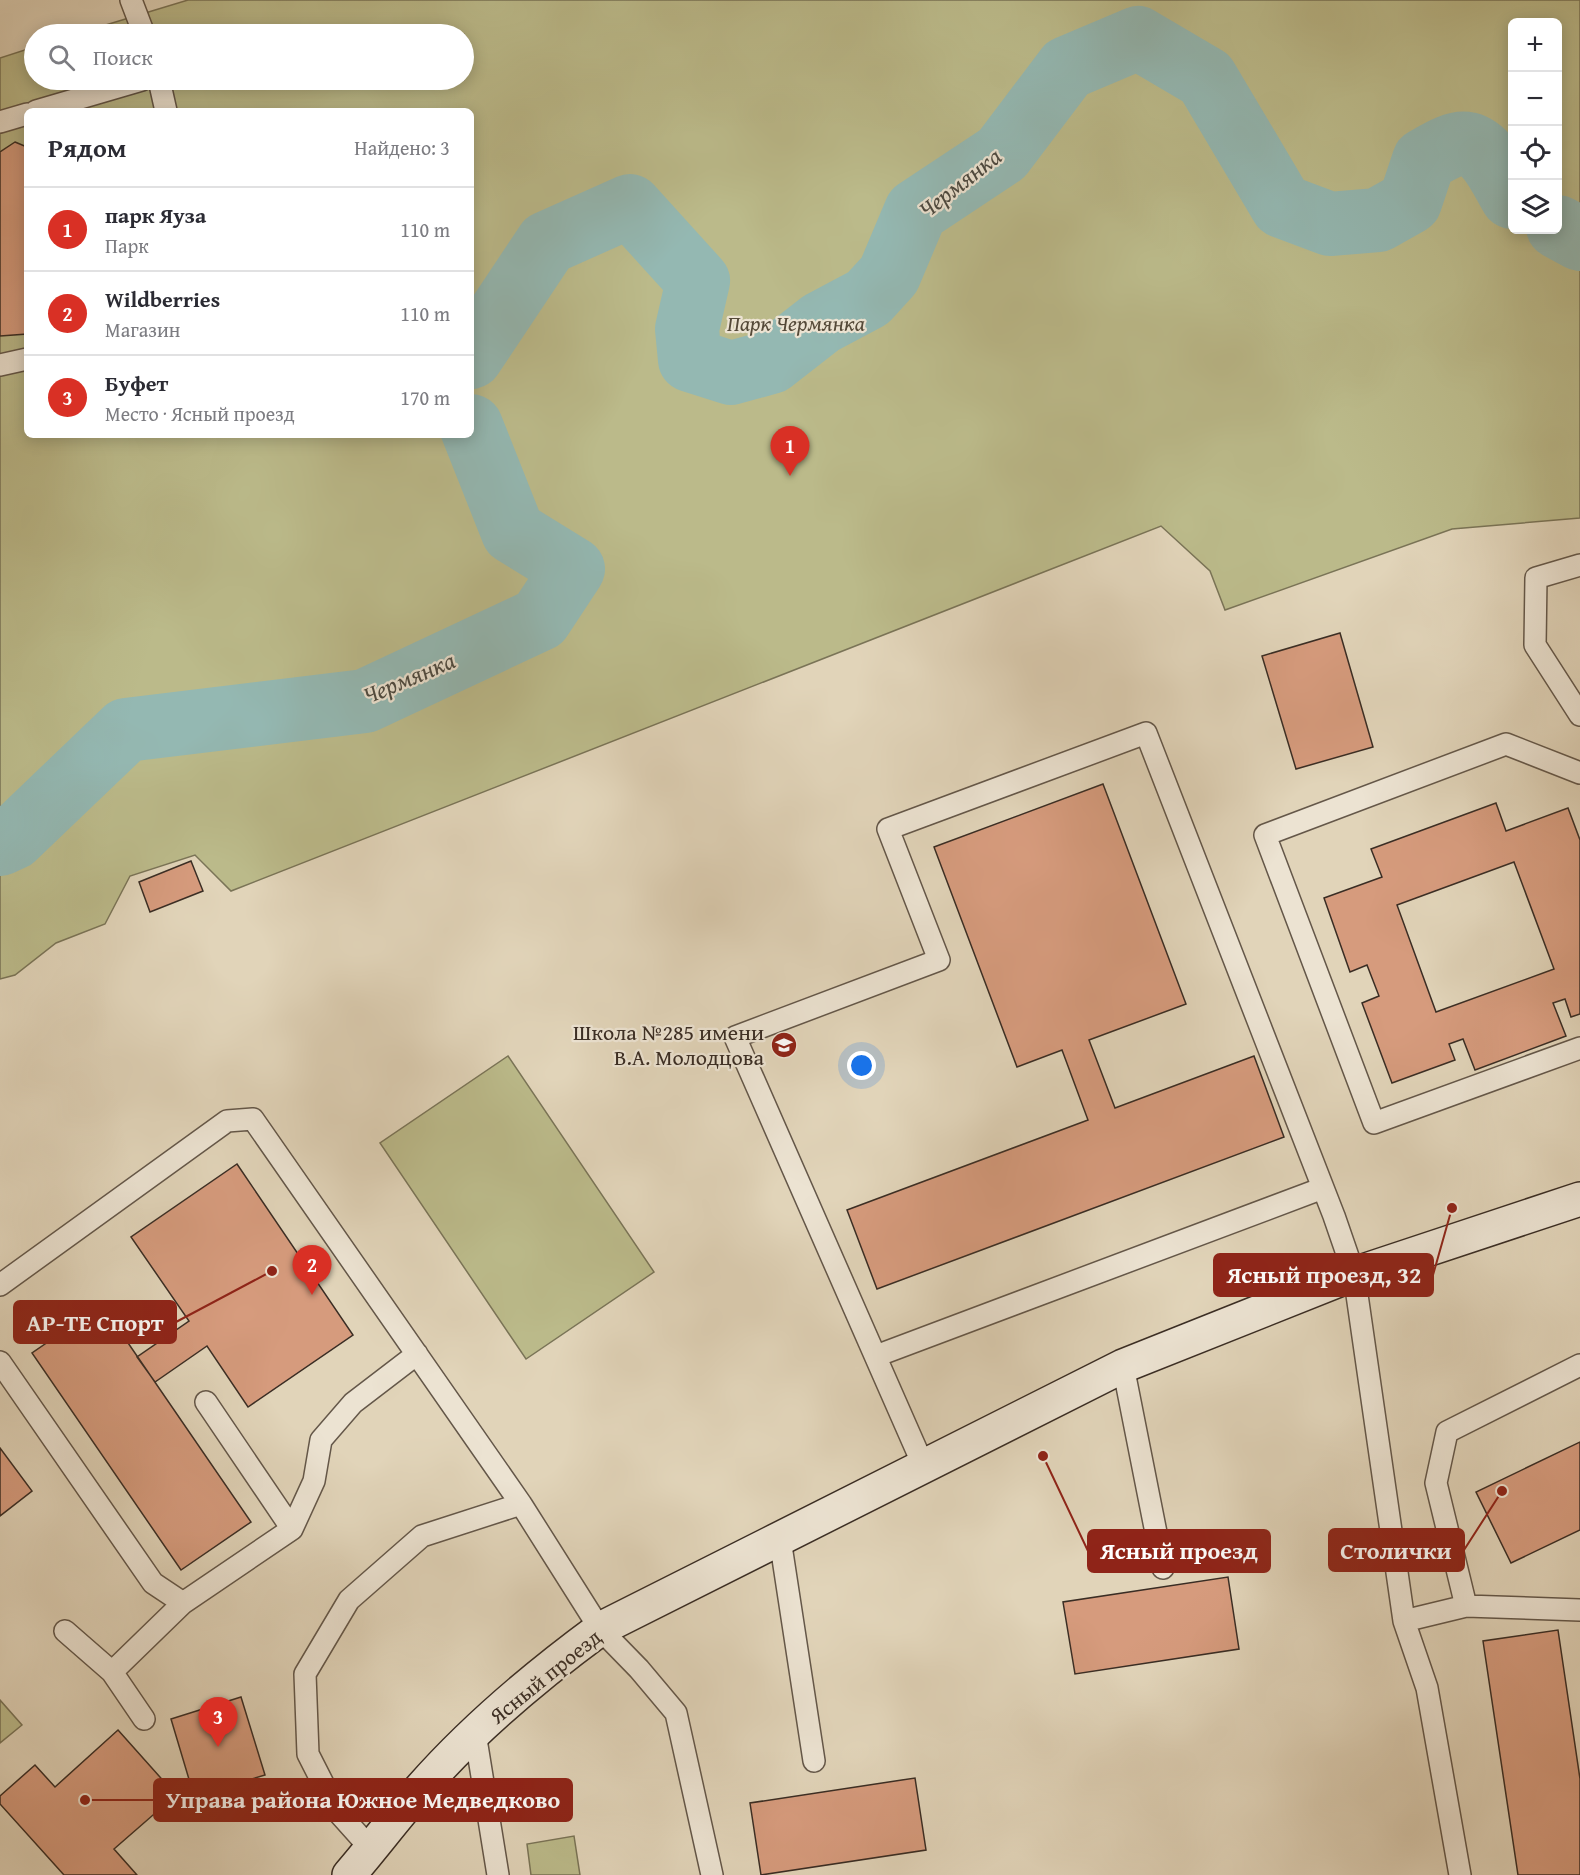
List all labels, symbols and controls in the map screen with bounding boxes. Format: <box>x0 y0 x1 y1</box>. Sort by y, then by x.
map controls <box>1508 18 1562 234</box>
button: + <box>1508 18 1562 72</box>
search box <box>24 24 474 90</box>
icon: search <box>45 41 78 74</box>
text: Поиск <box>93 41 153 73</box>
button: − <box>1508 72 1562 126</box>
button: locate <box>1508 126 1562 180</box>
text: Рядом <box>48 128 126 167</box>
text: Найдено: 3 <box>354 133 450 162</box>
water label: Чермянка <box>911 139 1009 226</box>
button: layers <box>1508 180 1562 234</box>
text: парк Яуза <box>105 199 206 231</box>
text: 1 <box>62 215 73 244</box>
text: 110 m <box>400 215 450 244</box>
text: Парк <box>105 231 149 260</box>
text: Wildberries <box>105 283 220 315</box>
text: 2 <box>62 299 73 328</box>
text: 110 m <box>400 299 450 328</box>
park label: Парк Чермянка <box>727 307 865 339</box>
text: Магазин <box>105 315 180 344</box>
text: Буфет <box>105 367 168 399</box>
text: 3 <box>62 383 73 412</box>
text: 170 m <box>400 383 450 412</box>
text: Место · Ясный проезд <box>105 399 295 428</box>
pin: 1 <box>770 426 810 476</box>
water label: Чермянка <box>357 642 460 713</box>
place label: Школа №285 имени В.А. Молодцова <box>573 1016 765 1073</box>
school or university icon: Школа №285 имени В.А. Молодцова <box>769 1030 799 1060</box>
your location <box>847 1051 876 1080</box>
pin: 2 <box>292 1246 332 1295</box>
callout: Ясный проезд, 32 <box>1214 1254 1433 1296</box>
text: Ясный проезд, 32 <box>1225 1257 1422 1292</box>
callout: АР-ТЕ Спорт <box>14 1301 176 1343</box>
text: АР-ТЕ Спорт <box>26 1305 164 1340</box>
callout: Столички <box>1329 1529 1464 1571</box>
callout: Ясный проезд <box>1088 1530 1270 1572</box>
text: Ясный проезд <box>1099 1533 1258 1568</box>
text: Столички <box>1340 1533 1452 1568</box>
street label: Ясный проезд <box>481 1621 608 1732</box>
pin: 3 <box>198 1698 238 1747</box>
callout: Управа района Южное Медведково <box>154 1779 572 1821</box>
text: Управа района Южное Медведково <box>166 1782 561 1817</box>

